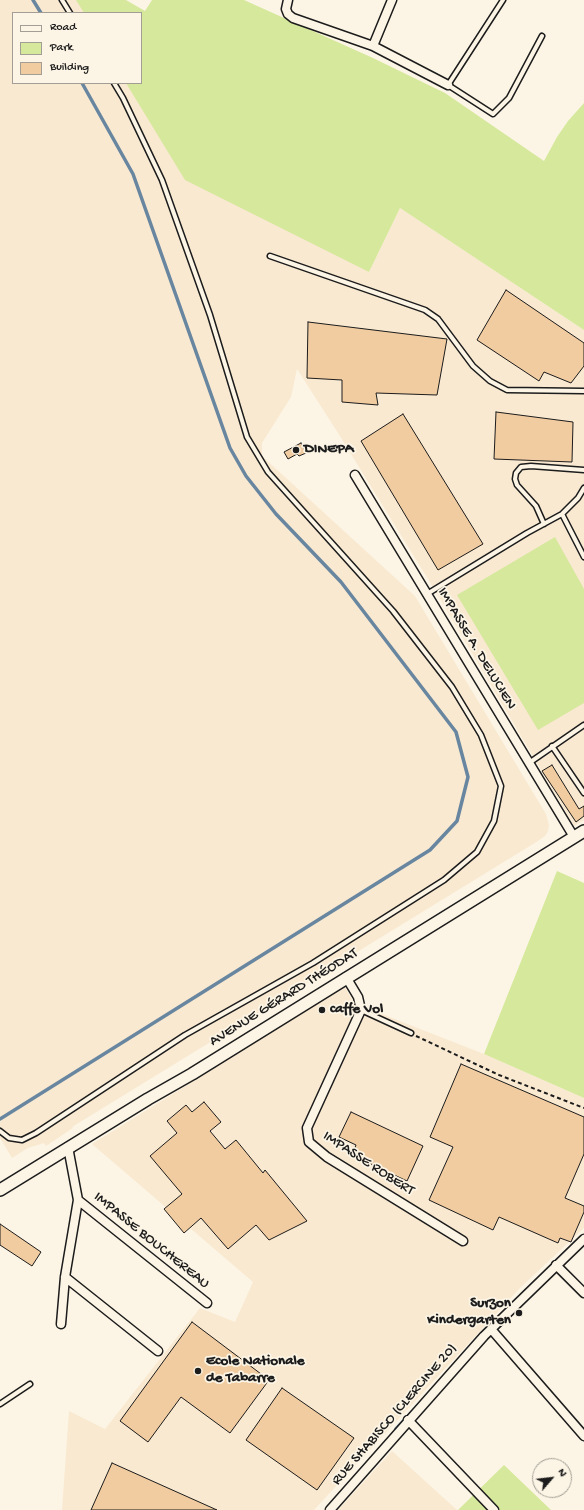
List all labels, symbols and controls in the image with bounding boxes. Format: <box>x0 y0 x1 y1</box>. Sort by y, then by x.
legend <box>12 12 142 84</box>
text: Road <box>50 21 76 35</box>
text: Park <box>50 41 73 55</box>
text: Building <box>50 61 89 75</box>
place label: DINEPA <box>304 441 354 459</box>
marker: DINEPA <box>291 445 301 455</box>
street label: IMPASSE A. DELUCIEN <box>432 585 520 713</box>
street label: AVENUE GÉRARD THÉODAT <box>206 945 362 1051</box>
place label: caffe Vol <box>330 1001 383 1019</box>
marker: caffe Vol <box>317 1005 327 1015</box>
street label: IMPASSE ROBERT <box>319 1128 417 1200</box>
street label: IMPASSE BOUCHEREAU <box>89 1189 213 1293</box>
place label: Surzon Kindergarten <box>427 1295 511 1330</box>
marker: Surzon Kindergarten <box>514 1308 524 1318</box>
street label: RUE SHABISCO (CLERCINE 20) <box>328 1340 462 1490</box>
place label: Ecole Nationale de Tabarre <box>206 1353 305 1388</box>
marker: Ecole Nationale de Tabarre <box>193 1366 203 1376</box>
north arrow <box>532 1458 572 1498</box>
text: N <box>555 1467 569 1479</box>

